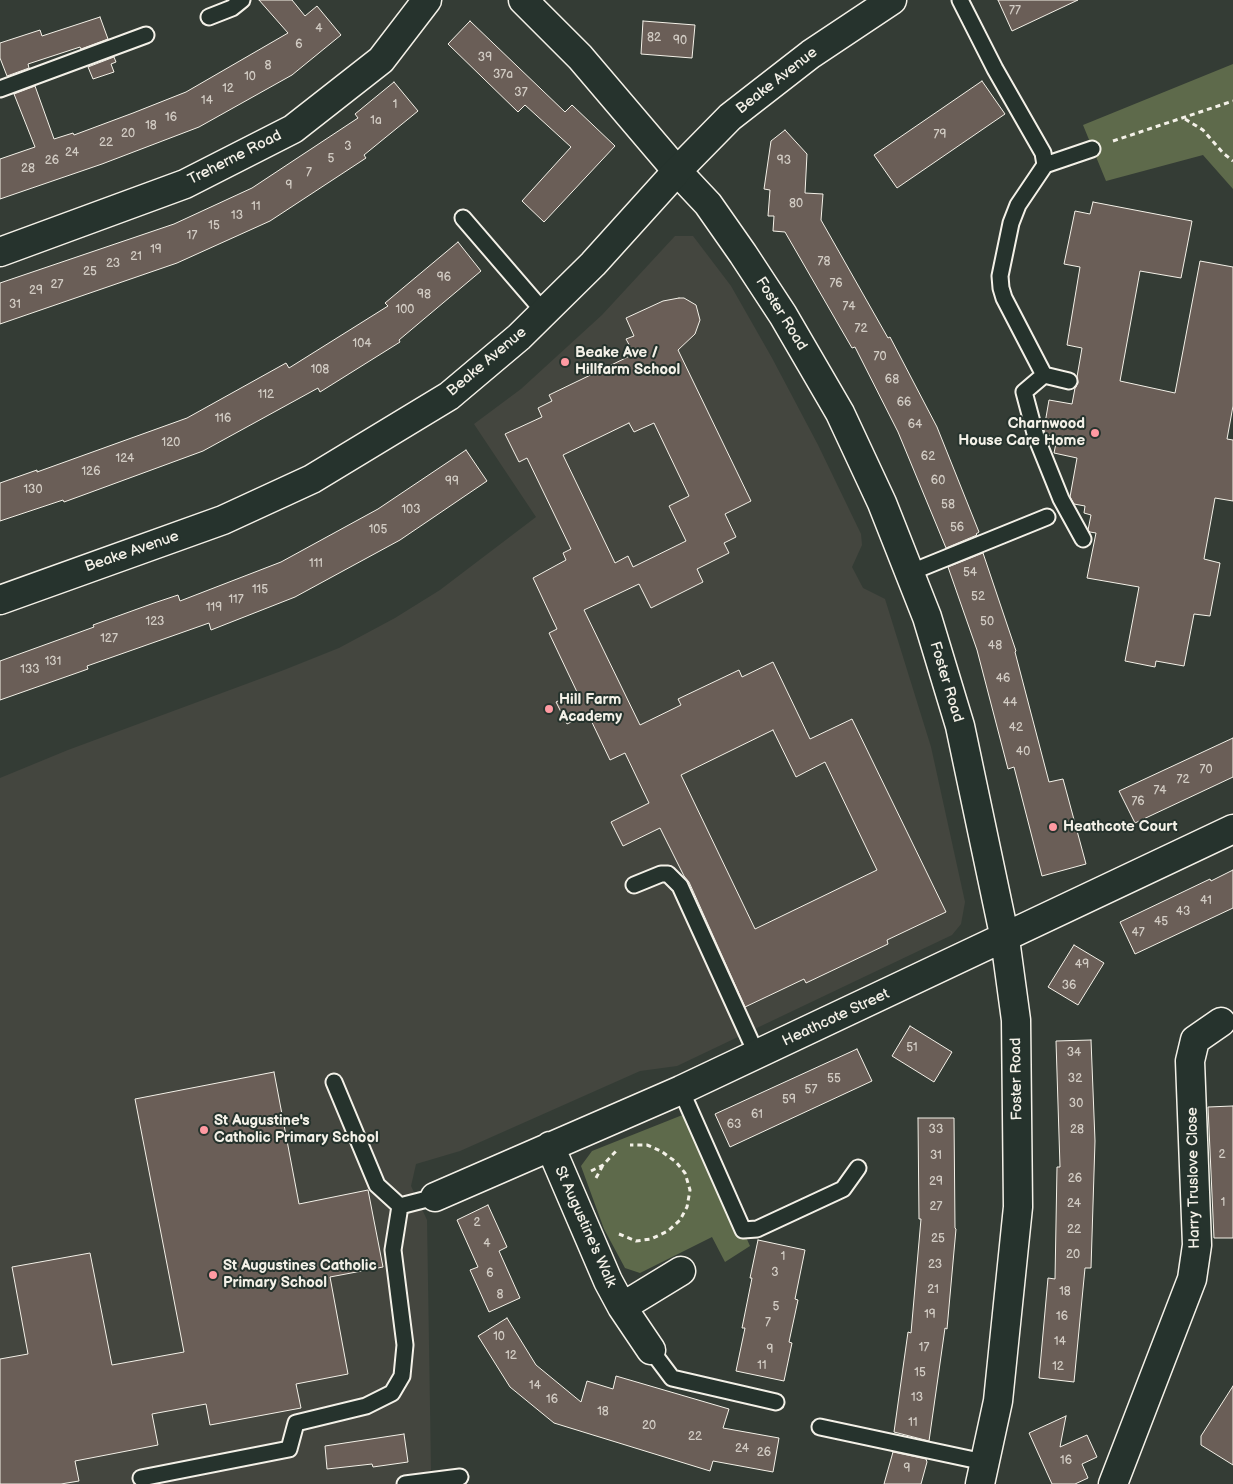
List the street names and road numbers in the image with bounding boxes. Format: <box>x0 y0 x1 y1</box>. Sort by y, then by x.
street label: Beake Avenue <box>733 44 821 118</box>
street label: Treherne Road <box>185 127 285 189</box>
street label: Foster Road <box>751 274 811 354</box>
street label: Beake Avenue <box>444 324 530 400</box>
street label: Beake Avenue <box>83 528 181 576</box>
street label: Foster Road <box>925 640 967 724</box>
street label: Heathcote Street <box>780 985 892 1051</box>
street label: Foster Road <box>1007 1037 1027 1121</box>
street label: Harry Truslove Close <box>1184 1107 1204 1249</box>
street label: St Augustine's Walk <box>550 1164 620 1290</box>

